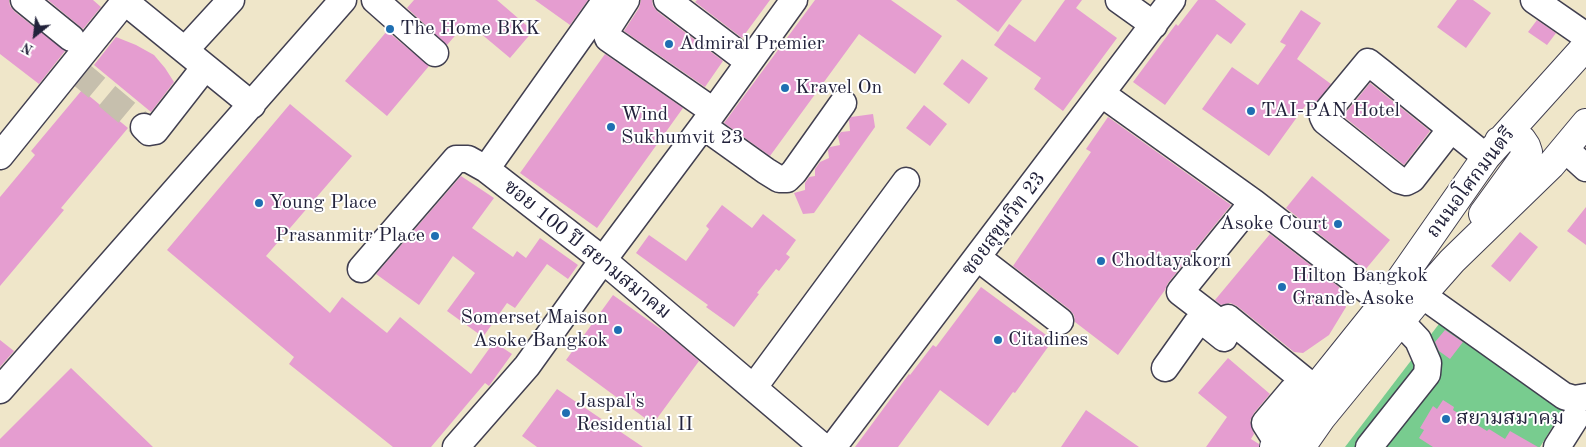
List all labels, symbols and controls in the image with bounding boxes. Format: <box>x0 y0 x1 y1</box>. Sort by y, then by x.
north arrow <box>10 10 60 60</box>
place label: The Home BKK <box>400 17 540 41</box>
marker: The Home BKK <box>384 23 396 35</box>
place label: Admiral Premier <box>679 32 825 56</box>
marker: Admiral Premier <box>663 38 675 50</box>
text: N <box>20 39 36 57</box>
place label: Kravel On <box>795 76 882 100</box>
marker: Kravel On <box>779 82 791 94</box>
place label: TAI-PAN Hotel <box>1261 99 1400 123</box>
place label: Wind Sukhumvit 23 <box>621 103 744 150</box>
marker: TAI-PAN Hotel <box>1245 105 1257 117</box>
marker: Wind Sukhumvit 23 <box>605 121 617 133</box>
street label: ถนนอโศกมนตรี <box>1422 123 1520 243</box>
street label: ซอยสุขุมวิท 23 <box>957 167 1051 281</box>
street label: ซอย 100 ปี สยามสมาคม <box>499 175 675 325</box>
place label: Young Place <box>269 191 377 215</box>
marker: Young Place <box>253 197 265 209</box>
place label: Asoke Court <box>1220 212 1328 236</box>
marker: Asoke Court <box>1332 218 1344 230</box>
place label: Prasanmitr Place <box>275 224 425 248</box>
marker: Prasanmitr Place <box>429 230 441 242</box>
place label: Chodtayakorn <box>1111 249 1231 273</box>
marker: Chodtayakorn <box>1095 255 1107 267</box>
place label: Hilton Bangkok Grande Asoke <box>1292 264 1428 311</box>
marker: Hilton Bangkok Grande Asoke <box>1276 281 1288 293</box>
place label: Somerset Maison Asoke Bangkok <box>460 306 608 353</box>
marker: Somerset Maison Asoke Bangkok <box>612 324 624 336</box>
place label: Citadines <box>1008 328 1088 352</box>
marker: Citadines <box>992 334 1004 346</box>
place label: Jaspal's Residential II <box>576 390 693 437</box>
marker: Jaspal's Residential II <box>560 407 572 419</box>
place label: สยามสมาคม <box>1456 407 1564 431</box>
marker: สยามสมาคม <box>1440 413 1452 425</box>

